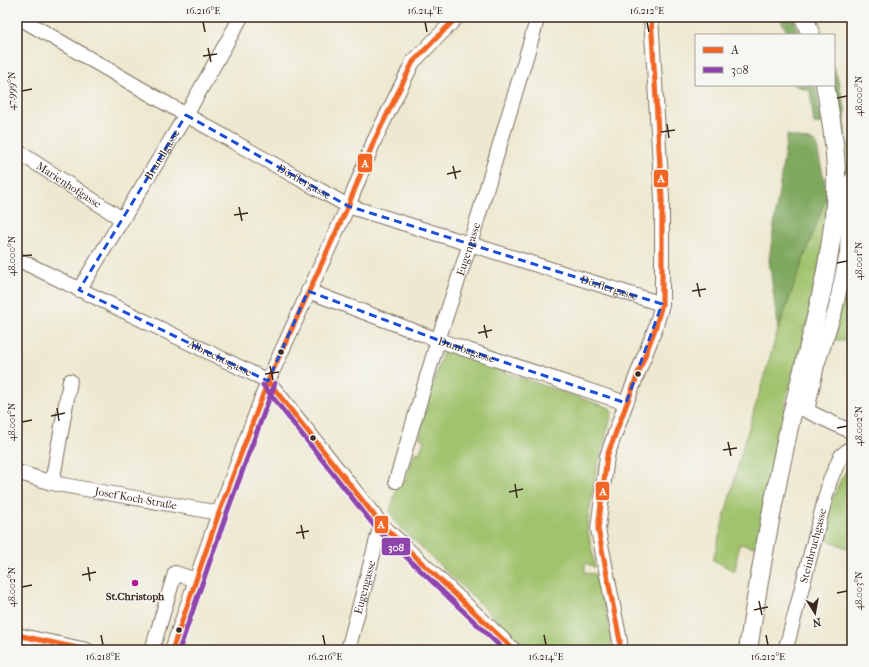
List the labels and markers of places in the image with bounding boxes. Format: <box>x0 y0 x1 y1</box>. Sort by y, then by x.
unlabelled marker <box>276 347 286 357</box>
unlabelled marker <box>633 369 643 379</box>
unlabelled marker <box>308 433 318 443</box>
marker: St.Christoph <box>130 578 140 588</box>
place label: St.Christoph <box>106 590 165 603</box>
unlabelled marker <box>174 625 184 635</box>

